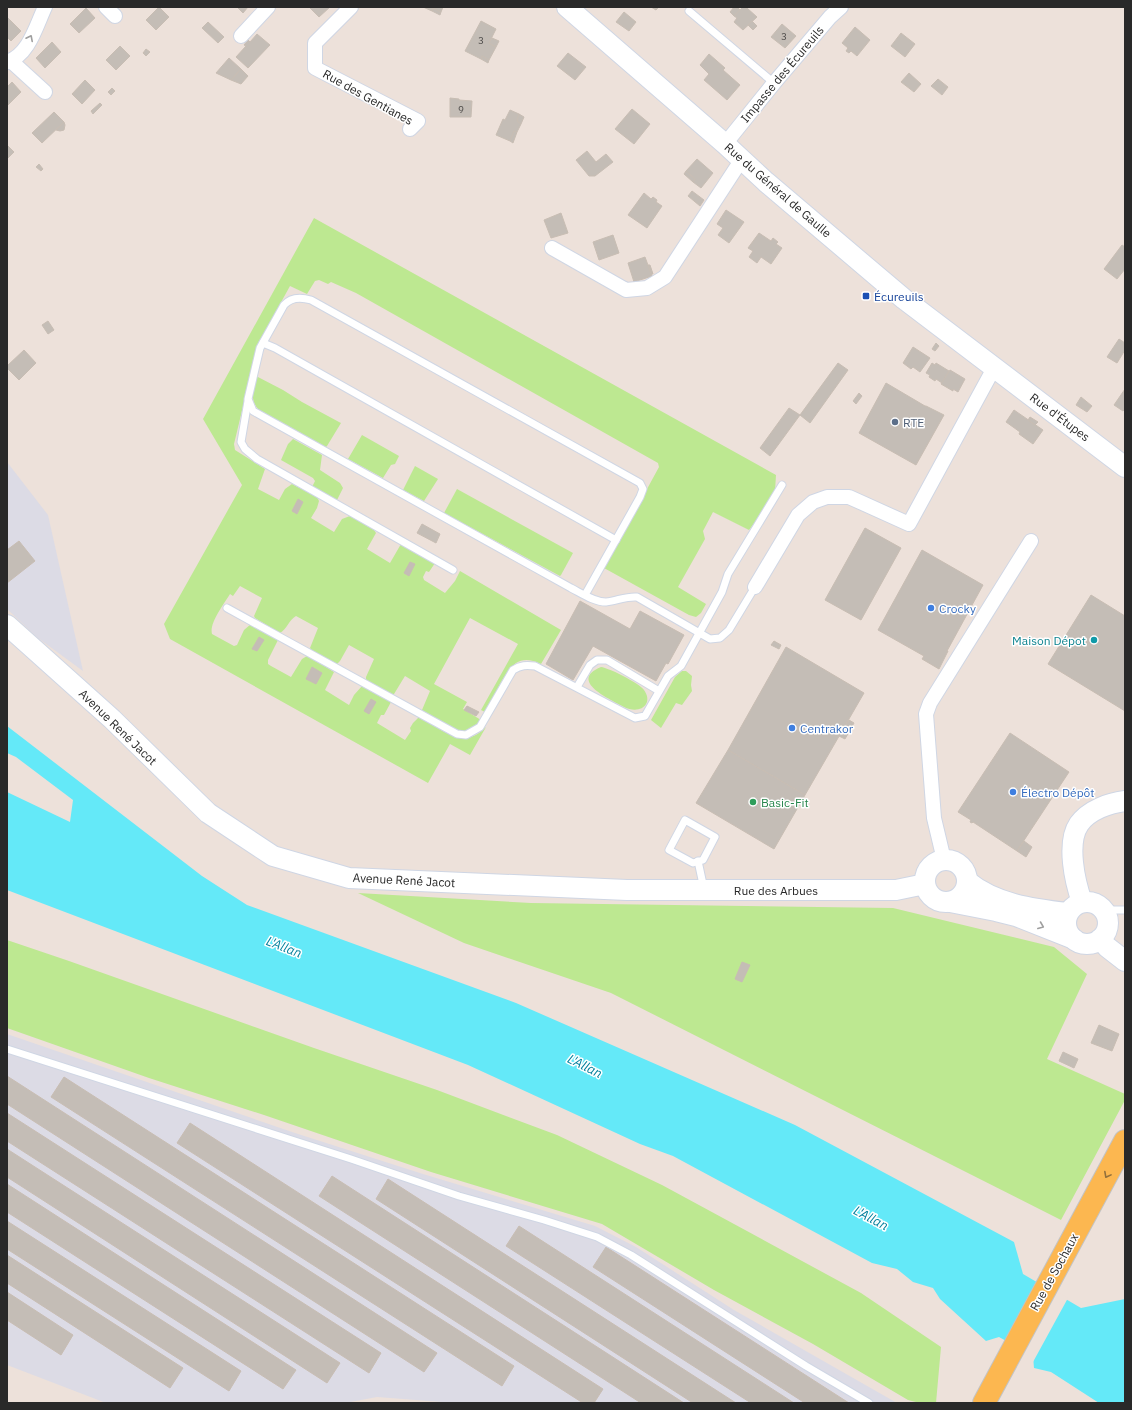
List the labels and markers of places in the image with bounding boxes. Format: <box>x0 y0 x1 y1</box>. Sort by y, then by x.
place label: Écureuils <box>874 289 924 304</box>
marker: Écureuils <box>861 291 871 301</box>
place label: RTE <box>903 415 924 430</box>
marker: RTE <box>890 417 900 427</box>
place label: Crocky <box>939 601 976 616</box>
marker: Crocky <box>926 603 936 613</box>
place label: Maison Dépot <box>1012 633 1086 648</box>
marker: Maison Dépot <box>1089 635 1099 645</box>
place label: Centrakor <box>800 721 854 736</box>
marker: Centrakor <box>787 723 797 733</box>
place label: Électro Dépôt <box>1021 785 1095 800</box>
marker: Électro Dépôt <box>1008 787 1018 797</box>
place label: Basic-Fit <box>761 795 809 810</box>
marker: Basic-Fit <box>748 797 758 807</box>

